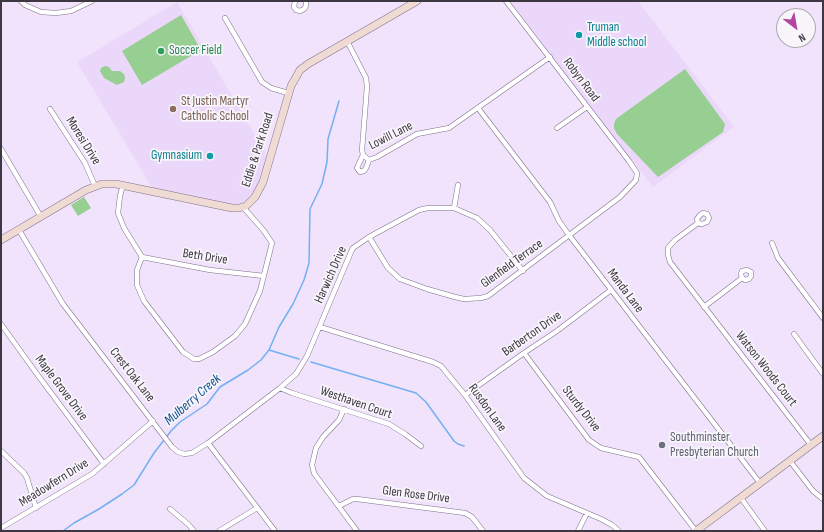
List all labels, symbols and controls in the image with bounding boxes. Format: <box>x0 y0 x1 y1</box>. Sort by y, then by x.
north arrow <box>776 8 816 48</box>
place label: Truman Middle school <box>587 20 646 51</box>
marker: Truman Middle school <box>574 30 584 40</box>
text: N <box>796 31 808 45</box>
place label: Soccer Field <box>169 43 222 59</box>
marker: Soccer Field <box>156 46 166 56</box>
street label: Robyn Road <box>559 55 603 105</box>
place label: St Justin Martyr Catholic School <box>181 94 249 125</box>
marker: St Justin Martyr Catholic School <box>168 104 178 114</box>
street label: Eddie & Park Road <box>239 111 277 189</box>
street label: Moresi Drive <box>62 114 104 168</box>
street label: Lowill Lane <box>366 118 416 154</box>
place label: Gymnasium <box>151 148 202 164</box>
marker: Gymnasium <box>205 151 215 161</box>
street label: Glenfield Terrace <box>478 236 546 292</box>
street label: Harwich Drive <box>312 244 350 306</box>
street label: Beth Drive <box>181 246 229 268</box>
street label: Manda Lane <box>603 266 647 316</box>
street label: Barberton Drive <box>499 308 565 360</box>
street label: Watson Woods Court <box>732 328 800 410</box>
street label: Crest Oak Lane <box>106 345 158 405</box>
street label: Maple Grove Drive <box>31 352 91 424</box>
water label: Mulberry Creek <box>161 371 225 429</box>
street label: Rusdon Lane <box>464 381 510 435</box>
street label: Westhaven Court <box>318 383 394 423</box>
street label: Sturdy Drive <box>558 383 604 435</box>
place label: Southminster Presbyterian Church <box>670 430 759 461</box>
marker: Southminster Presbyterian Church <box>657 440 667 450</box>
street label: Meadowfern Drive <box>16 456 92 510</box>
street label: Glen Rose Drive <box>381 483 451 507</box>

